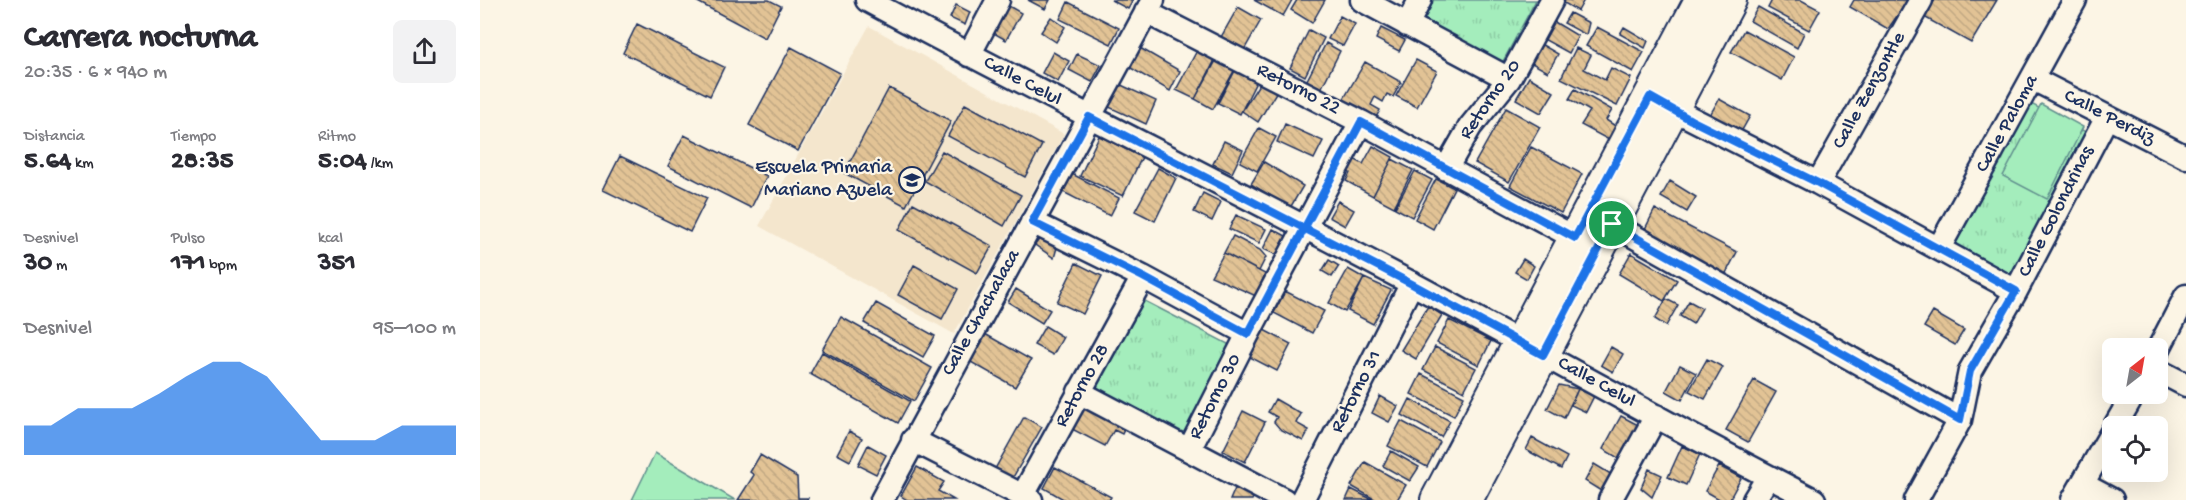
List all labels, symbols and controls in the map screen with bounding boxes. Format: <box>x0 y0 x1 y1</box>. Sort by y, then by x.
text: Carrera nocturna <box>24 20 257 58</box>
button: share <box>393 20 456 83</box>
street label: Calle Zenzontle <box>1828 28 1912 154</box>
street label: Calle Celul <box>979 52 1065 112</box>
street label: Retorno 20 <box>1455 56 1527 144</box>
street label: Retorno 22 <box>1252 59 1344 121</box>
text: 20:35 · 6 × 940 m <box>24 62 167 85</box>
street label: Calle Paloma <box>1972 70 2045 177</box>
street label: Calle Perdiz <box>2060 85 2159 151</box>
text: Distancia <box>24 128 85 147</box>
text: Tiempo <box>171 128 216 147</box>
text: Ritmo <box>318 128 356 147</box>
street label: Calle Golondrinas <box>2014 142 2100 281</box>
text: 5.64 <box>24 147 71 178</box>
text: 28:35 <box>171 147 233 178</box>
text: 5:04 <box>318 147 367 178</box>
text: km <box>71 155 94 174</box>
text: /km <box>367 155 393 174</box>
place label: Escuela Primaria Mariano Azuela <box>755 157 893 203</box>
school or university icon: Escuela Primaria Mariano Azuela <box>897 165 927 195</box>
pin <box>1586 198 1637 249</box>
icon: arrive <box>1595 207 1628 240</box>
text: Desnivel <box>24 230 78 249</box>
text: Pulso <box>171 230 205 249</box>
text: kcal <box>318 230 343 249</box>
street label: Calle Chachalaca <box>938 245 1027 380</box>
text: 30 <box>24 249 52 280</box>
text: 171 <box>171 249 206 280</box>
text: 351 <box>318 249 356 280</box>
text: m <box>52 257 67 276</box>
text: bpm <box>206 257 237 276</box>
text: Desnivel <box>24 318 92 341</box>
text: 95–100 m <box>373 318 456 341</box>
north arrow <box>2102 338 2168 404</box>
map controls <box>2102 338 2168 482</box>
street label: Retorno 28 <box>1051 340 1115 432</box>
street label: Retorno 31 <box>1326 347 1388 437</box>
street label: Retorno 30 <box>1185 350 1247 444</box>
street label: Calle Celul <box>1553 352 1639 414</box>
button: locate <box>2102 416 2168 482</box>

